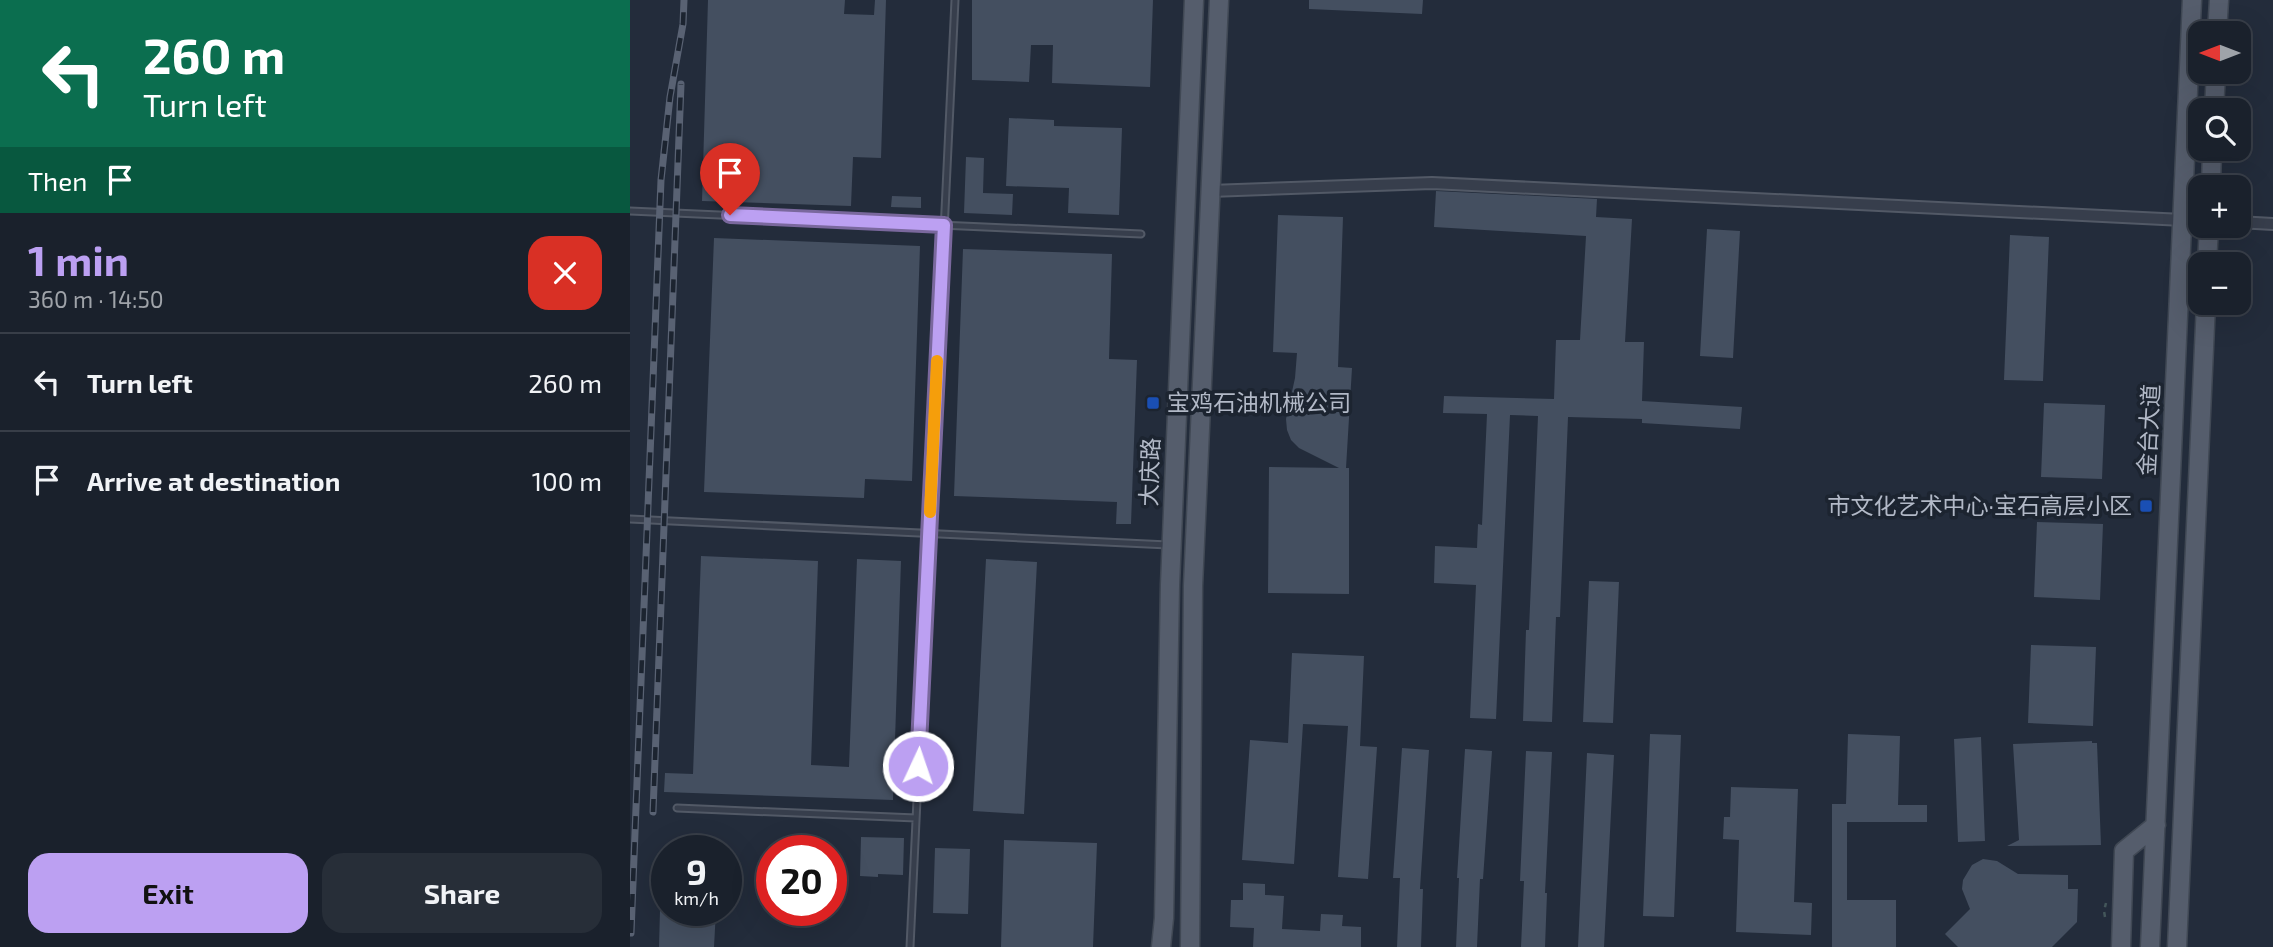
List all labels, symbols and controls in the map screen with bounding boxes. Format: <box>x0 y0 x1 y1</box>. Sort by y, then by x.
north arrow <box>2188 21 2250 84</box>
map controls <box>2188 21 2251 315</box>
text: 260 m <box>143 25 285 84</box>
icon: left <box>28 28 119 119</box>
text: Turn left <box>143 85 267 123</box>
button: search <box>2188 98 2251 161</box>
pin <box>700 143 760 215</box>
icon: arrive <box>711 154 749 192</box>
icon: arrive <box>101 161 139 199</box>
text: Then <box>28 165 87 196</box>
button: + <box>2188 175 2251 238</box>
text: 1 min <box>28 234 129 284</box>
button: close <box>528 236 602 310</box>
button: − <box>2188 252 2251 315</box>
text: 360 m · 14:50 <box>28 285 164 313</box>
icon: left <box>28 363 66 401</box>
text: Turn left <box>87 367 193 398</box>
text: 260 m <box>528 367 602 398</box>
street label: 金台大道 <box>2132 383 2164 477</box>
place label: 宝鸡石油机械公司 <box>1167 388 1351 416</box>
marker: 宝鸡石油机械公司 <box>1145 395 1161 411</box>
street label: 大庆路 <box>1134 437 1164 507</box>
icon: arrive <box>28 461 66 499</box>
text: Arrive at destination <box>87 465 340 496</box>
text: 100 m <box>532 465 602 496</box>
place label: 市文化艺术中心·宝石高层小区 <box>1828 491 2132 519</box>
marker: 市文化艺术中心·宝石高层小区 <box>2138 498 2154 514</box>
position arrow <box>881 729 955 803</box>
speed limit sign: 20 <box>756 835 847 926</box>
text: 9 <box>686 850 707 892</box>
button: Exit <box>28 853 308 933</box>
button: Share <box>322 853 602 933</box>
text: km/h <box>674 887 719 909</box>

